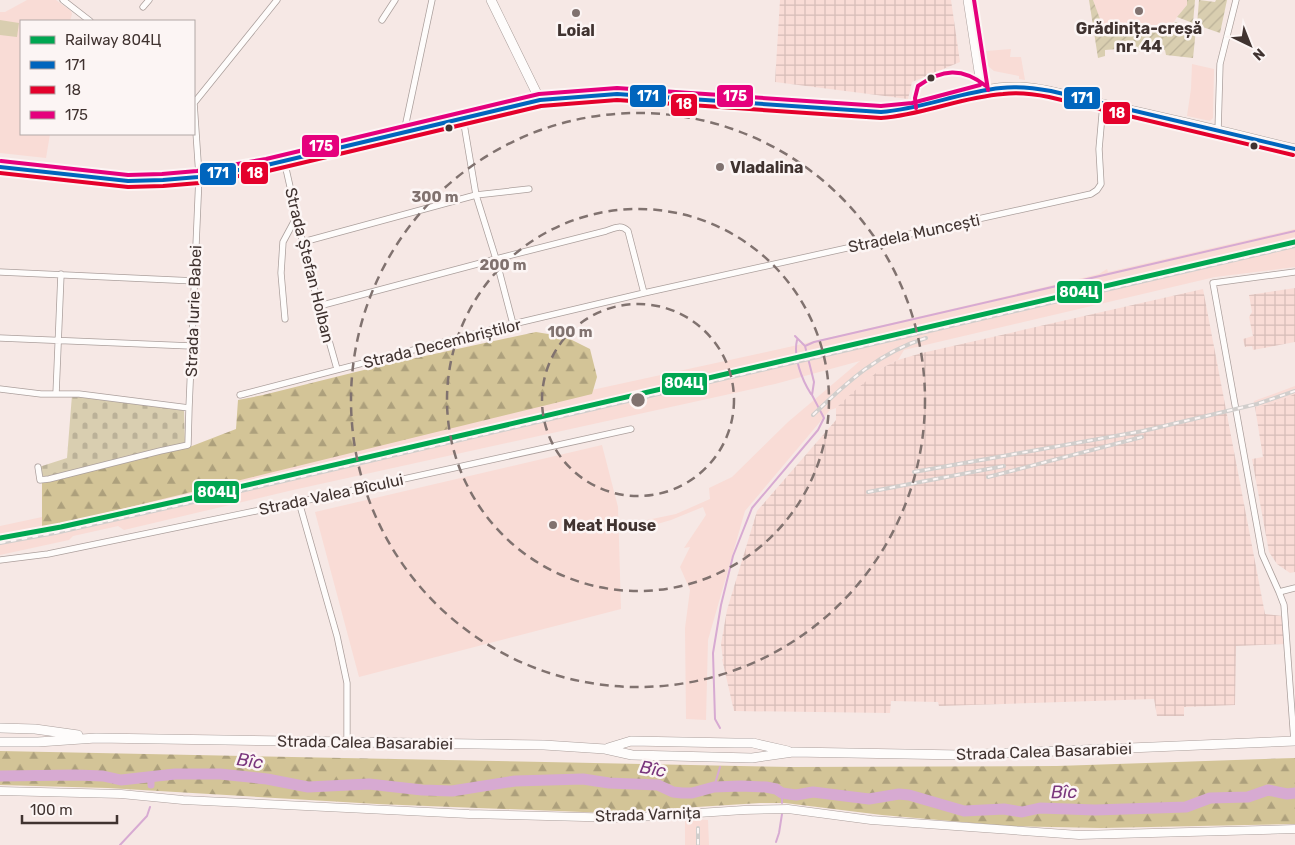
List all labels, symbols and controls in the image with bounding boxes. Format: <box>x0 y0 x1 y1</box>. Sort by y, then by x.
marker: Grădinița-creșă nr. 44 <box>1133 5 1145 17</box>
marker: Loial <box>570 7 582 19</box>
place label: Grădinița-creșă nr. 44 <box>1076 19 1202 56</box>
legend <box>20 20 195 135</box>
north arrow <box>1225 20 1275 70</box>
place label: Loial <box>557 21 595 40</box>
text: Railway 804Ц <box>65 31 161 49</box>
text: N <box>1249 44 1268 64</box>
text: 171 <box>65 56 86 74</box>
unlabelled marker <box>926 73 936 83</box>
text: 18 <box>65 81 81 99</box>
line badge: 171 <box>629 84 667 108</box>
line badge: 175 <box>716 84 754 108</box>
line badge: 171 <box>1063 86 1101 110</box>
text: 171 <box>637 88 659 105</box>
text: 175 <box>723 88 747 105</box>
text: 171 <box>1071 90 1093 107</box>
line badge: 18 <box>670 93 698 117</box>
text: 18 <box>676 96 692 113</box>
line badge: 18 <box>1102 101 1131 125</box>
text: 18 <box>1109 105 1125 122</box>
text: 175 <box>65 106 88 124</box>
unlabelled marker <box>444 123 454 133</box>
line badge: 175 <box>301 134 340 158</box>
text: 175 <box>309 138 333 155</box>
unlabelled marker <box>1249 141 1259 151</box>
place label: Vladalina <box>730 158 804 177</box>
line badge: 18 <box>240 161 269 185</box>
marker: Vladalina <box>714 161 726 173</box>
line badge: 171 <box>199 162 237 186</box>
text: 171 <box>207 165 229 182</box>
text: 18 <box>247 165 263 182</box>
street label: Strada Ștefan Holban <box>281 185 338 345</box>
text: 300 m <box>411 188 459 206</box>
street label: Stradela Muncești <box>846 210 982 257</box>
street label: Strada Iurie Babei <box>182 245 205 377</box>
text: 200 m <box>479 256 527 274</box>
line badge: 804Ц <box>1056 280 1103 304</box>
text: 804Ц <box>1059 284 1099 301</box>
street label: Strada Decembriștilor <box>361 315 523 372</box>
text: 100 m <box>548 323 592 341</box>
line badge: 804Ц <box>661 372 708 396</box>
text: 804Ц <box>664 375 704 392</box>
centre of rings <box>629 391 647 409</box>
street label: Strada Valea Bîcului <box>257 470 405 519</box>
line badge: 804Ц <box>193 480 240 504</box>
text: 804Ц <box>197 484 237 501</box>
place label: Meat House <box>563 516 656 535</box>
marker: Meat House <box>547 519 559 531</box>
street label: Strada Calea Basarabiei <box>277 731 453 754</box>
street label: Strada Calea Basarabiei <box>956 739 1132 764</box>
water label: Bîc <box>235 748 265 774</box>
water label: Bîc <box>638 756 668 782</box>
water label: Bîc <box>1051 781 1077 803</box>
scale bar <box>22 792 118 824</box>
text: 100 m <box>30 801 72 819</box>
street label: Strada Varnița <box>595 803 701 826</box>

